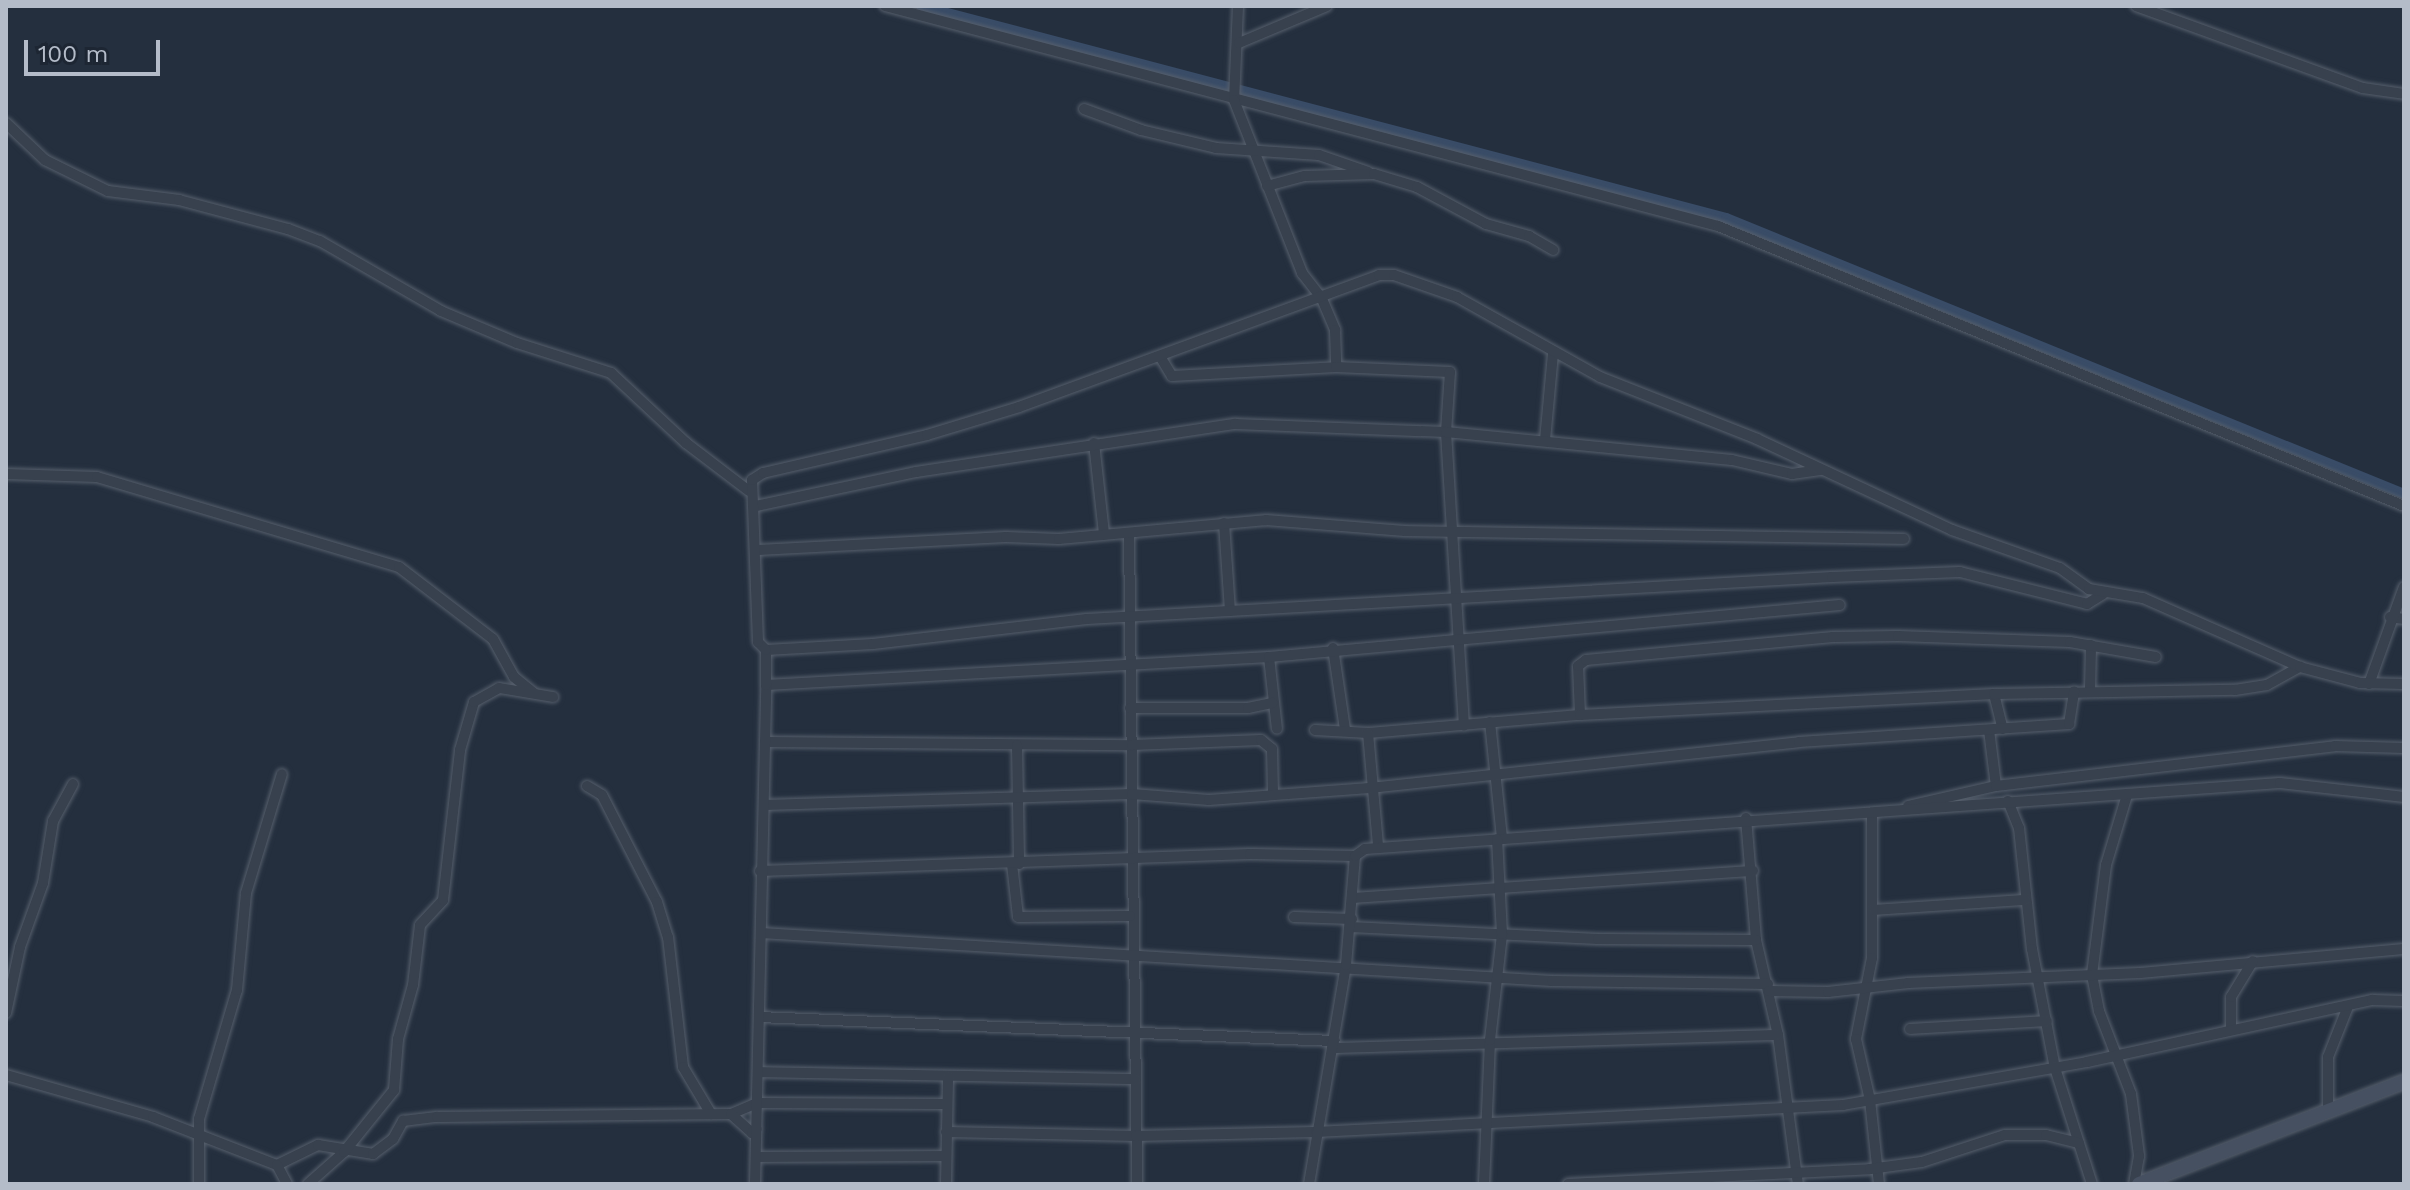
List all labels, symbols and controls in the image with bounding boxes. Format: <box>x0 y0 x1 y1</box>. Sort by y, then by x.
scale bar <box>28 24 164 74</box>
text: 100 m <box>38 40 108 68</box>

